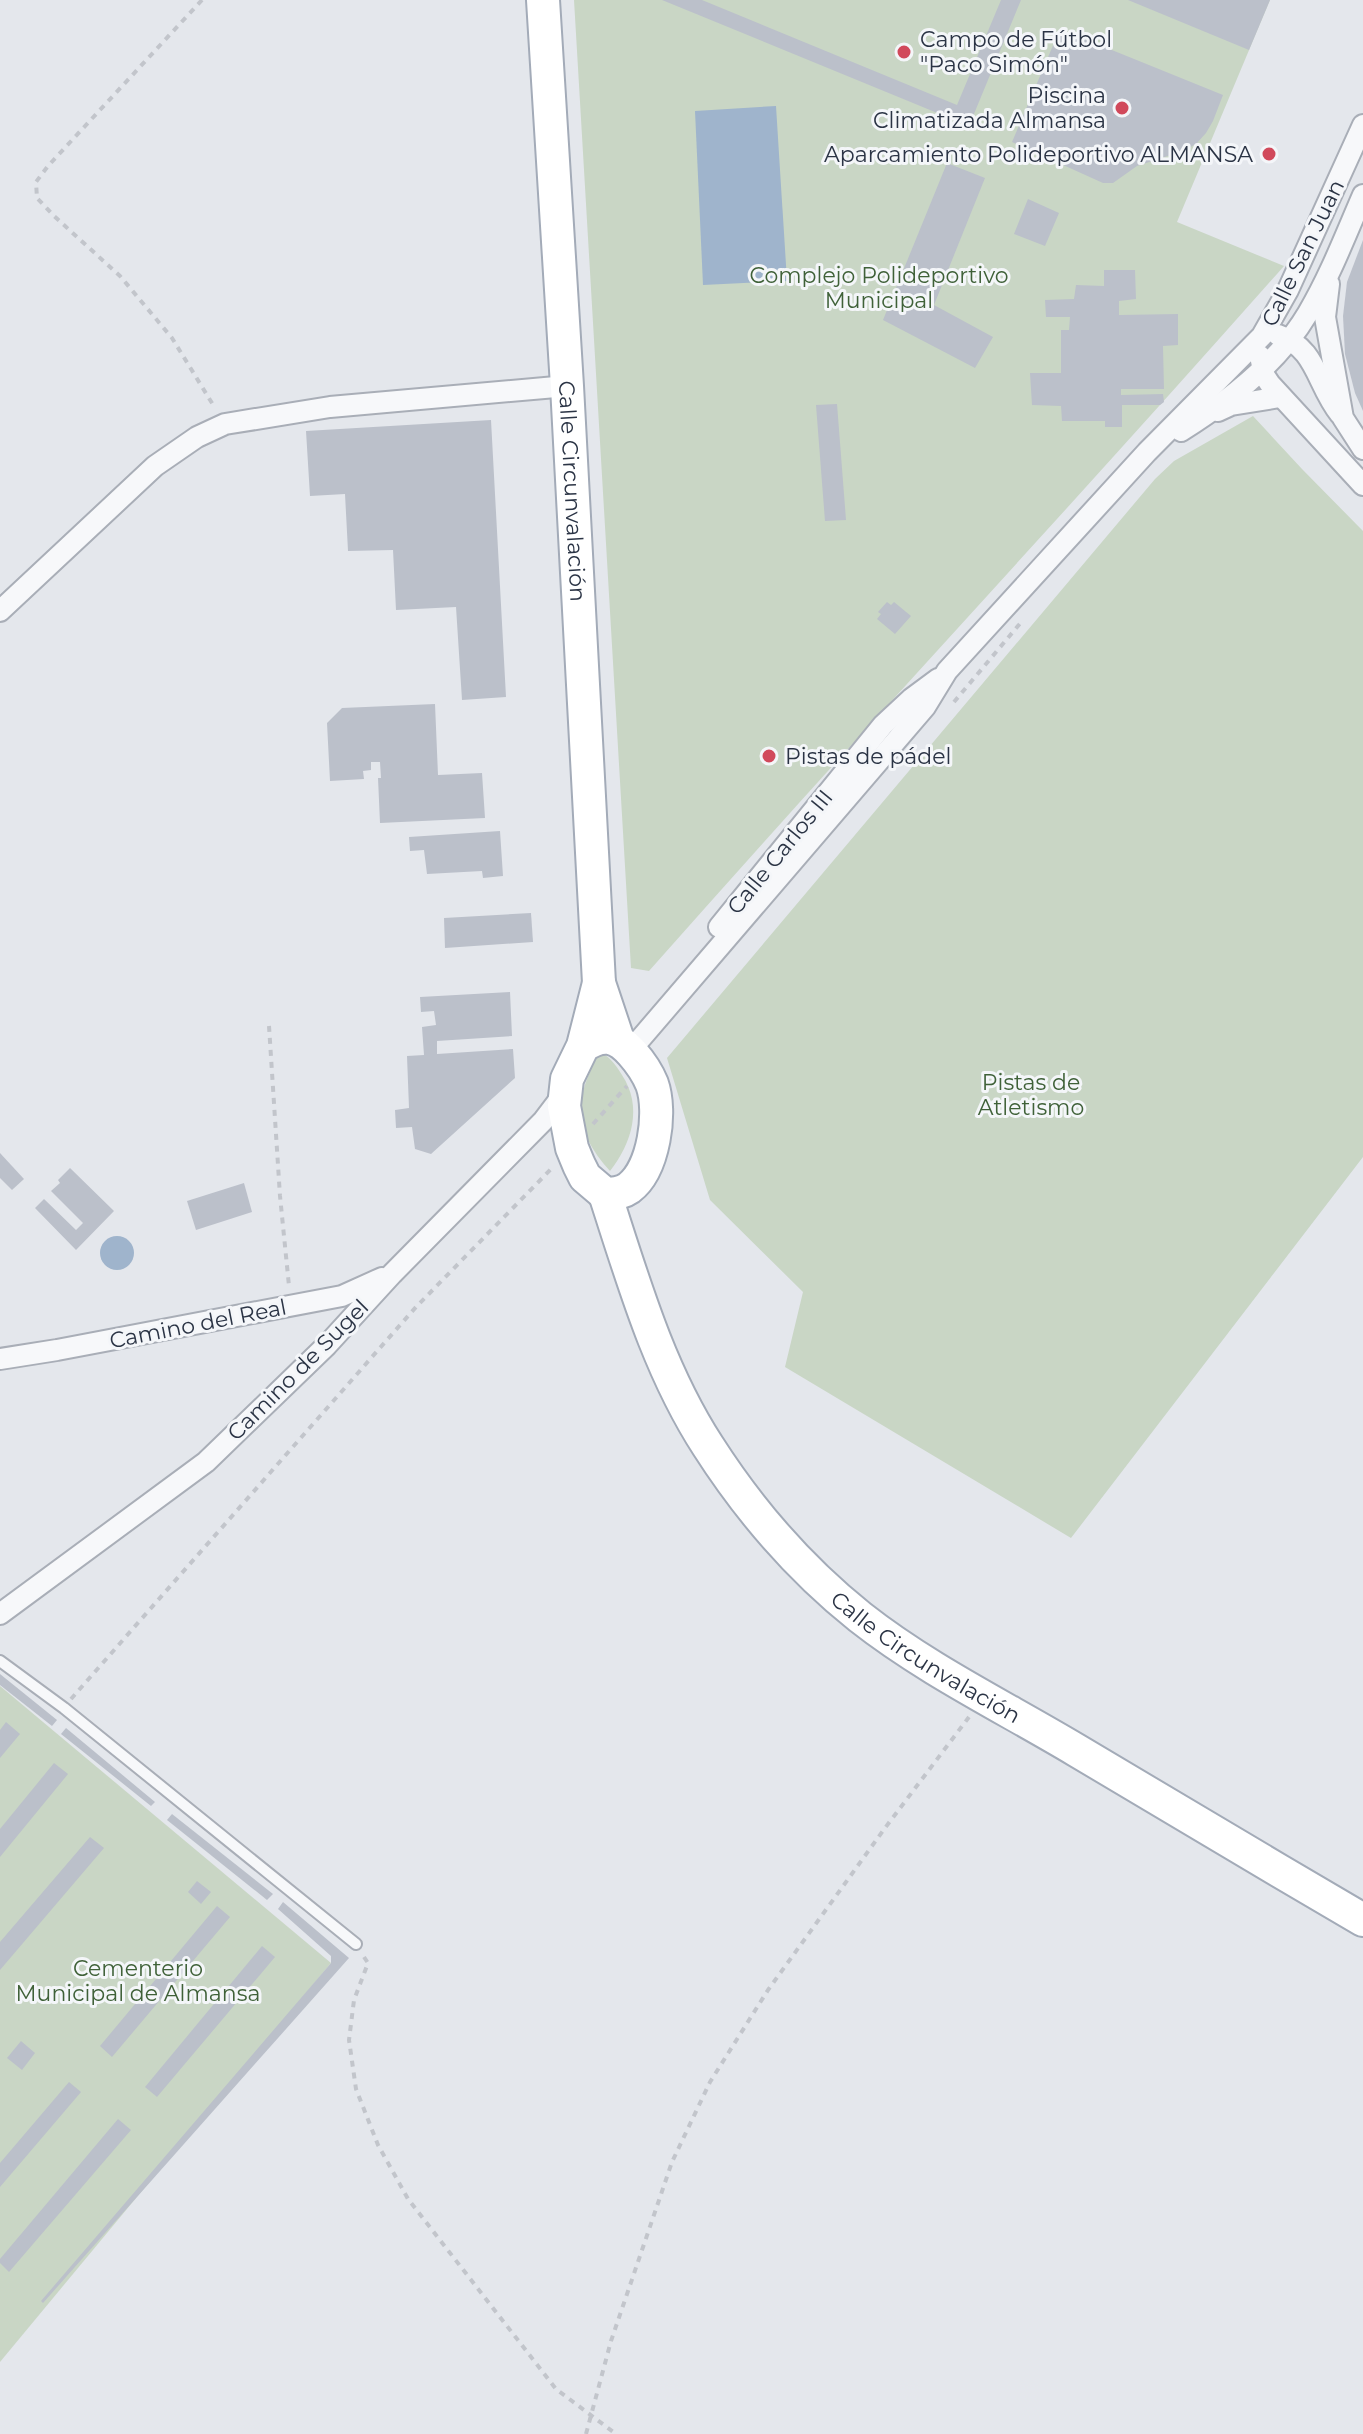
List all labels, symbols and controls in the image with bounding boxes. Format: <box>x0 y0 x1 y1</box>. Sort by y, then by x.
place label: Campo de Fútbol "Paco Simón" <box>920 26 1112 78</box>
marker: Campo de Fútbol "Paco Simón" <box>895 43 913 61</box>
place label: Piscina Climatizada Almansa <box>873 82 1106 134</box>
marker: Piscina Climatizada Almansa <box>1113 99 1131 117</box>
place label: Aparcamiento Polideportivo ALMANSA <box>824 141 1253 168</box>
marker: Aparcamiento Polideportivo ALMANSA <box>1260 145 1278 163</box>
street label: Calle San Juan <box>1256 175 1350 331</box>
park label: Complejo Polideportivo Municipal <box>749 262 1009 314</box>
street label: Calle Circunvalación <box>553 380 592 602</box>
place label: Pistas de pádel <box>785 743 951 770</box>
marker: Pistas de pádel <box>760 747 778 765</box>
street label: Calle Carlos III <box>722 784 838 920</box>
park label: Pistas de Atletismo <box>978 1069 1084 1121</box>
street label: Camino del Real <box>107 1294 289 1354</box>
street label: Camino de Sugel <box>222 1294 374 1446</box>
street label: Calle Circunvalación <box>825 1585 1025 1729</box>
park label: Cementerio Municipal de Almansa <box>16 1955 260 2007</box>

